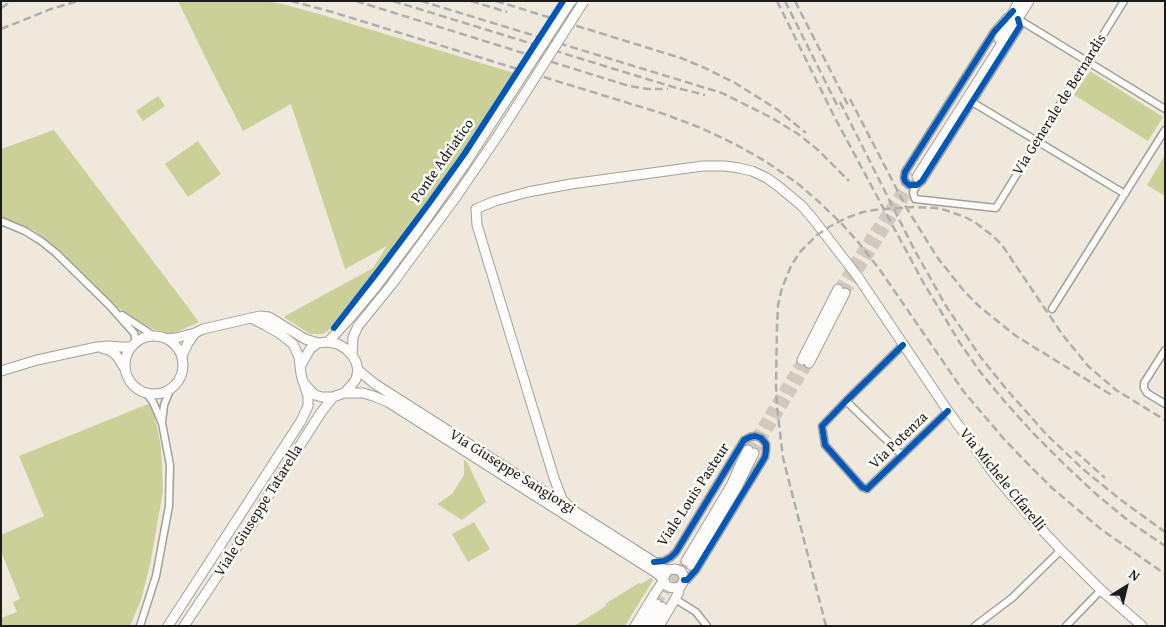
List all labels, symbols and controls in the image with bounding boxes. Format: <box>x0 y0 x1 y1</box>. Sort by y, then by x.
street label: Via Generale de Bernardis <box>1009 31 1111 179</box>
street label: Ponte Adriatico <box>407 116 479 206</box>
street label: Via Potenza <box>866 409 932 473</box>
street label: Via Michele Cifarelli <box>955 425 1049 535</box>
street label: Via Giuseppe Sangiorgi <box>446 426 578 518</box>
street label: Viale Louis Pasteur <box>654 440 734 550</box>
street label: Viale Giuseppe Tatarella <box>211 442 307 580</box>
north arrow <box>1101 562 1151 612</box>
text: N <box>1125 564 1144 586</box>

